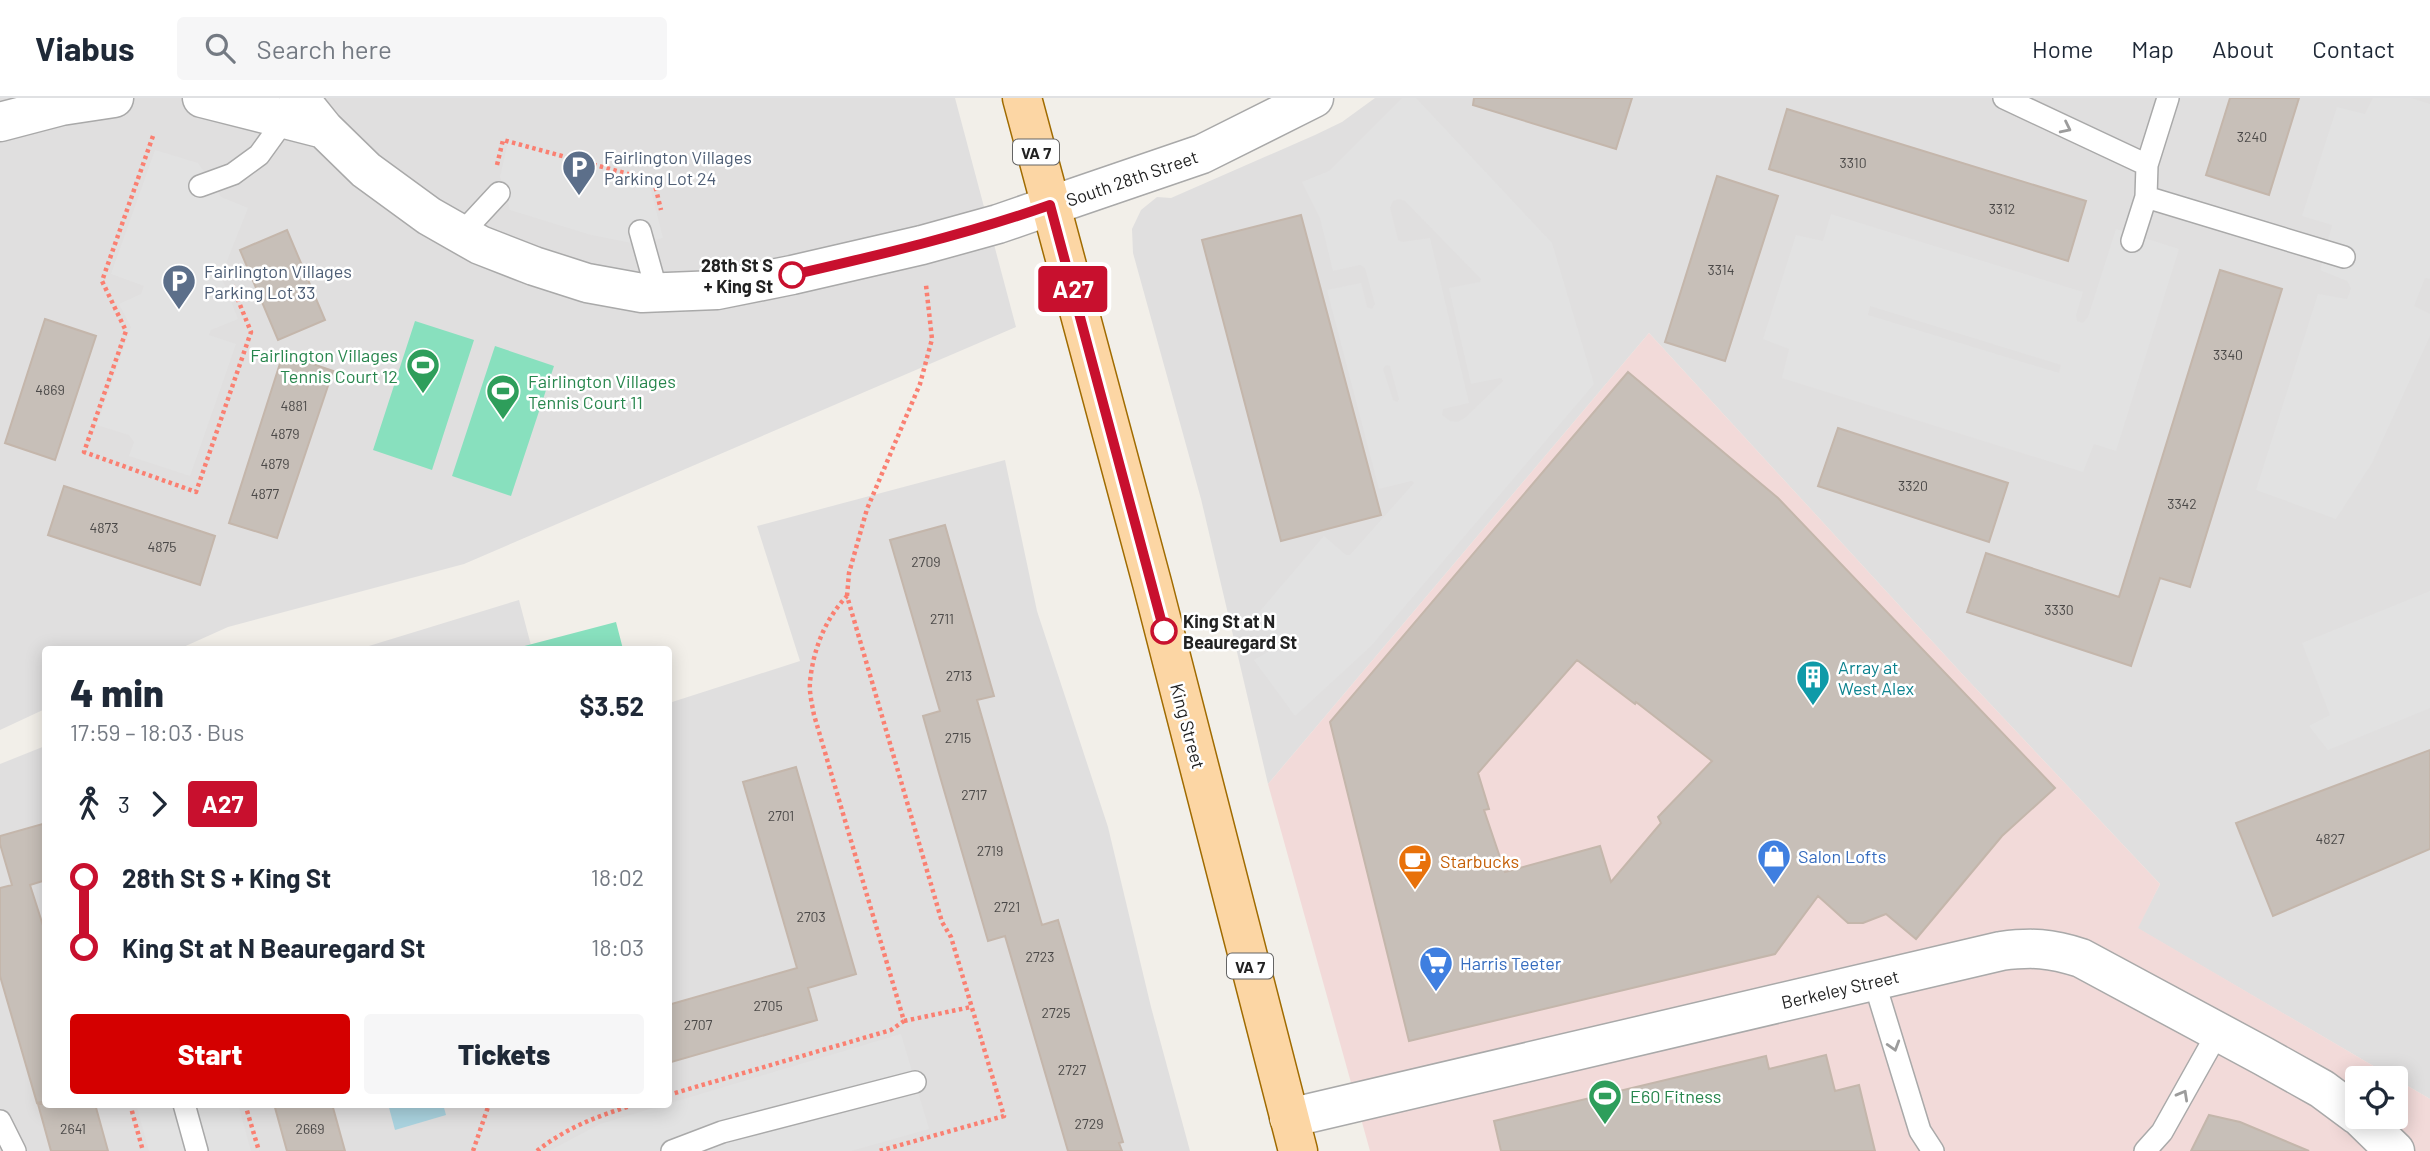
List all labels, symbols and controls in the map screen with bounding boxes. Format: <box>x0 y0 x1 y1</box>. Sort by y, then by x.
search box <box>177 17 667 80</box>
text: Viabus <box>35 28 135 68</box>
icon: search <box>201 29 239 67</box>
text: Search here <box>257 33 392 64</box>
text: Home <box>2032 34 2093 63</box>
text: Map <box>2131 34 2174 63</box>
text: About <box>2212 34 2274 63</box>
text: Contact <box>2312 34 2395 63</box>
one-way arrow <box>2059 119 2071 133</box>
house number: 3240 <box>2237 128 2267 145</box>
road number: VA 7 <box>1013 140 1059 164</box>
street label: South 28th Street <box>1063 145 1201 211</box>
place label: Fairlington Villages Parking Lot 24 <box>604 146 752 189</box>
parking icon: Fairlington Villages Parking Lot 24 <box>560 148 598 197</box>
house number: 3310 <box>1839 154 1867 171</box>
house number: 3312 <box>1989 200 2015 217</box>
place label: 28th St S + King St <box>701 254 773 297</box>
place label: Fairlington Villages Parking Lot 33 <box>204 260 352 303</box>
house number: 3314 <box>1708 261 1734 278</box>
parking icon: Fairlington Villages Parking Lot 33 <box>160 262 198 311</box>
marker: 28th St S + King St <box>779 262 805 288</box>
line badge: A27 <box>1033 266 1113 312</box>
text: A27 <box>1052 274 1094 303</box>
place label: Fairlington Villages Tennis Court 12 <box>250 344 398 387</box>
sports icon: Fairlington Villages Tennis Court 12 <box>404 346 442 395</box>
house number: 3340 <box>2213 346 2243 363</box>
place label: Fairlington Villages Tennis Court 11 <box>528 370 676 413</box>
sports icon: Fairlington Villages Tennis Court 11 <box>484 372 522 421</box>
house number: 4869 <box>35 381 65 398</box>
house number: 4881 <box>281 397 307 414</box>
house number: 4879 <box>271 425 299 442</box>
house number: 4879 <box>261 455 289 472</box>
house number: 3320 <box>1898 477 1928 494</box>
house number: 4877 <box>251 485 279 502</box>
house number: 3342 <box>2167 495 2197 512</box>
house number: 4873 <box>90 519 118 536</box>
house number: 4875 <box>148 538 176 555</box>
house number: 2709 <box>911 553 941 570</box>
house number: 3330 <box>2044 601 2074 618</box>
house number: 2711 <box>930 610 954 627</box>
place label: King St at N Beauregard St <box>1183 610 1297 653</box>
marker: King St at N Beauregard St <box>1151 618 1177 644</box>
place label: Array at West Alex <box>1838 656 1915 699</box>
building icon: Array at West Alex <box>1794 658 1832 707</box>
house number: 2713 <box>946 667 972 684</box>
text: 4 min <box>70 669 164 715</box>
street label: King Street <box>1166 681 1210 771</box>
text: $3.52 <box>579 690 644 721</box>
text: 17:59 – 18:03 · Bus <box>70 718 244 746</box>
house number: 2715 <box>945 729 971 746</box>
icon: walk <box>70 785 108 823</box>
icon: forward <box>140 785 178 823</box>
house number: 2717 <box>961 786 987 803</box>
text: A27 <box>202 789 243 818</box>
text: 3 <box>118 790 130 818</box>
house number: 2701 <box>768 807 794 824</box>
house number: 4827 <box>2315 830 2345 847</box>
shop icon: Salon Lofts <box>1755 837 1793 886</box>
house number: 2719 <box>977 842 1003 859</box>
cafe icon: Starbucks <box>1396 842 1434 891</box>
place label: Salon Lofts <box>1798 845 1886 867</box>
place label: Starbucks <box>1440 850 1519 872</box>
text: 28th St S + King St <box>122 862 331 893</box>
text: 18:02 <box>591 863 644 891</box>
house number: 2721 <box>994 898 1020 915</box>
house number: 2703 <box>796 908 826 925</box>
text: King St at N Beauregard St <box>122 932 425 963</box>
text: 18:03 <box>591 933 644 961</box>
supermarket icon: Harris Teeter <box>1417 944 1455 993</box>
house number: 2723 <box>1026 948 1054 965</box>
place label: Harris Teeter <box>1460 952 1562 974</box>
road number: VA 7 <box>1227 954 1273 978</box>
street label: Berkeley Street <box>1779 965 1901 1013</box>
house number: 2705 <box>753 997 783 1014</box>
house number: 2725 <box>1042 1004 1070 1021</box>
button: Start <box>70 1014 350 1094</box>
button: Tickets <box>364 1014 644 1094</box>
house number: 2707 <box>684 1016 713 1033</box>
one-way arrow <box>1885 1040 1900 1052</box>
house number: 2727 <box>1058 1061 1086 1078</box>
map controls <box>2345 1066 2408 1129</box>
button: locate <box>2345 1066 2408 1129</box>
sports icon: E60 Fitness <box>1586 1077 1624 1126</box>
place label: E60 Fitness <box>1630 1085 1721 1107</box>
one-way arrow <box>2175 1089 2188 1102</box>
house number: 2729 <box>1075 1115 1103 1132</box>
house number: 2641 <box>60 1120 86 1137</box>
house number: 2669 <box>295 1120 325 1137</box>

